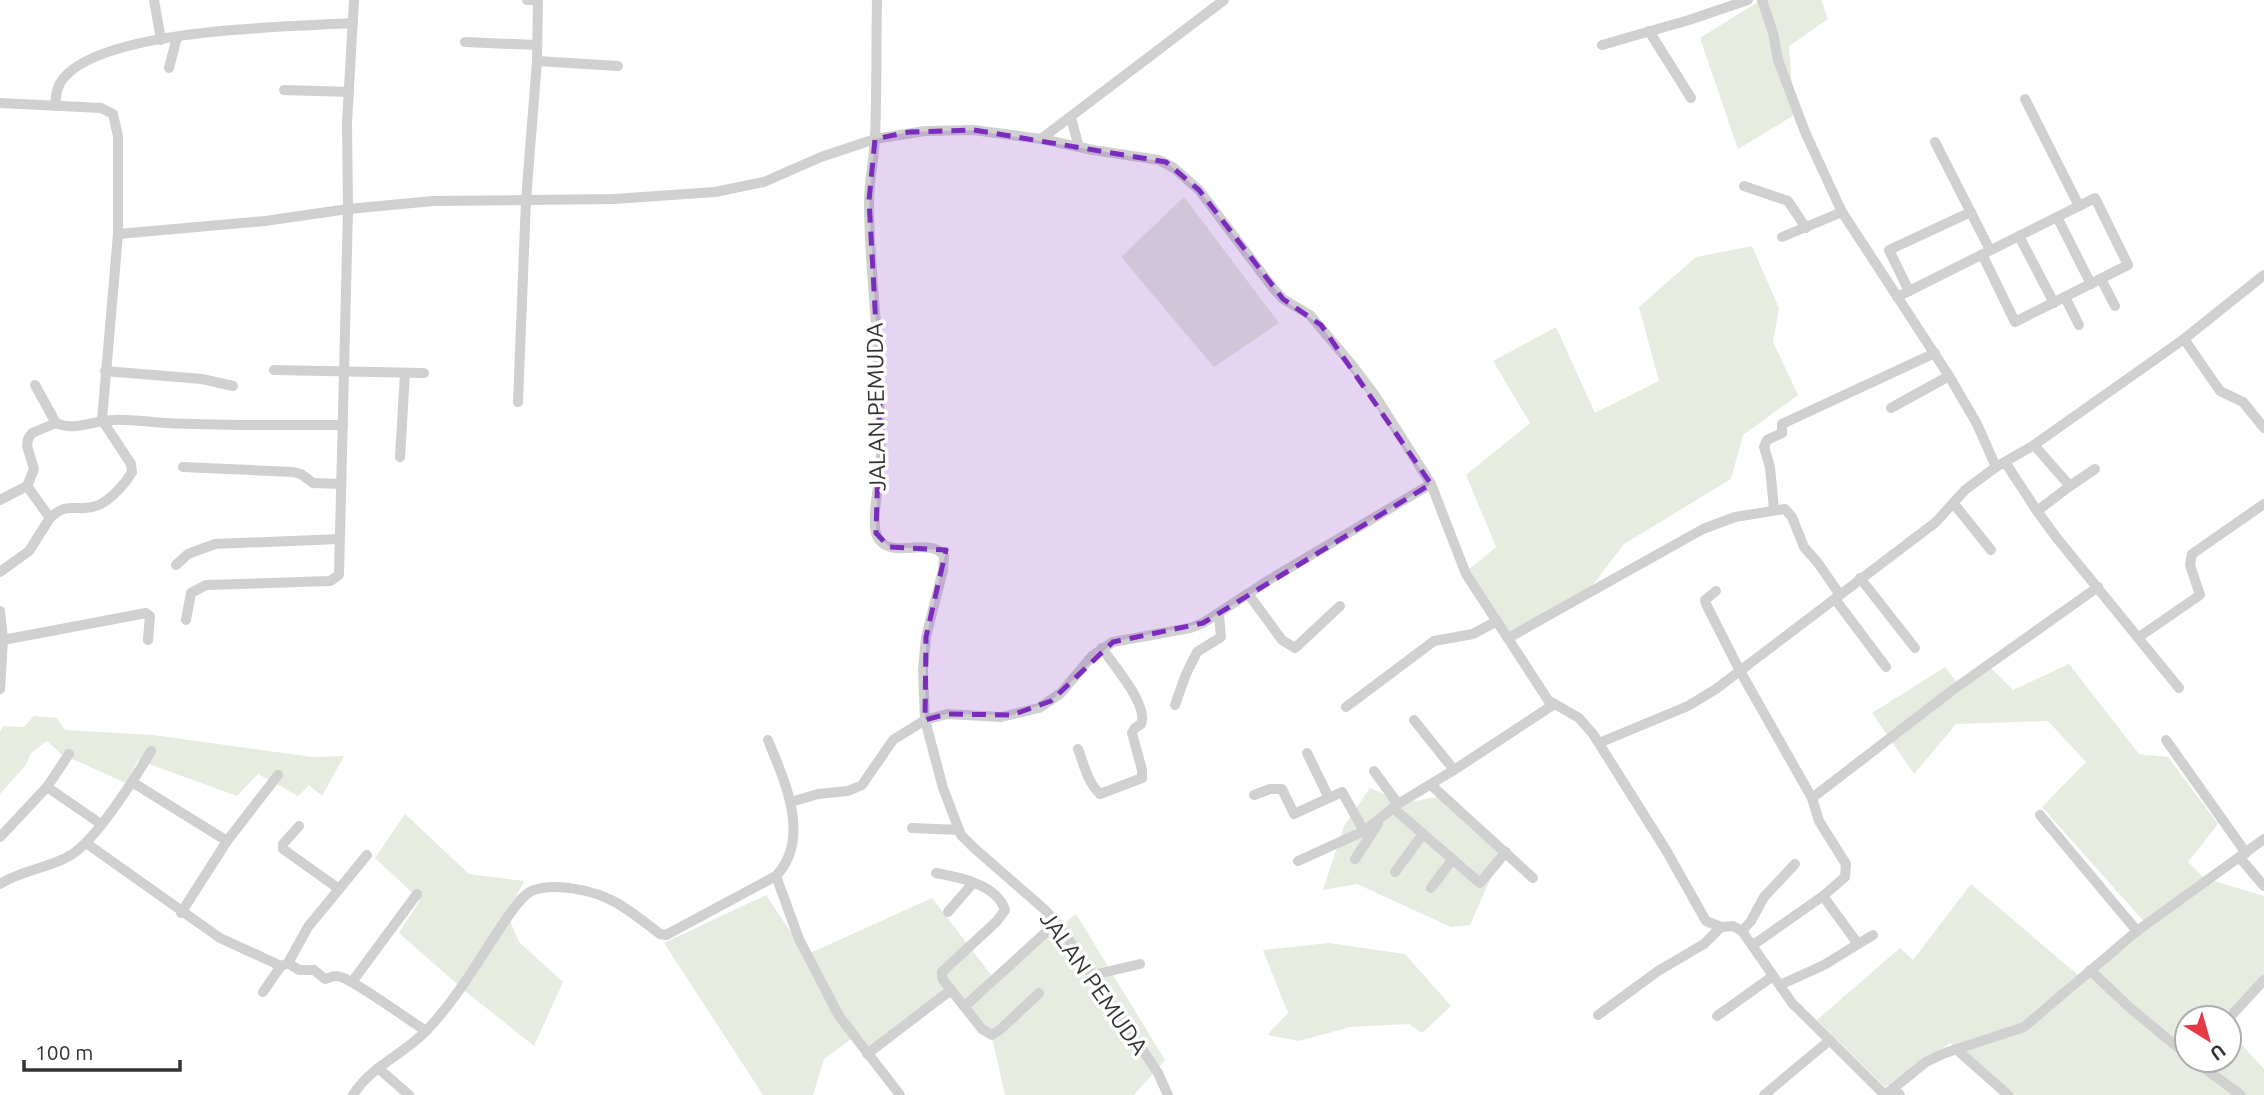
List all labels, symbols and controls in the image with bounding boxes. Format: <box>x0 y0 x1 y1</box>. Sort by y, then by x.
street label: JALAN PEMUDA <box>862 322 889 491</box>
street label: JALAN PEMUDA <box>1036 907 1153 1059</box>
north arrow <box>2173 1004 2243 1074</box>
scale bar <box>24 1028 180 1072</box>
text: 100 m <box>35 1040 93 1064</box>
text: U <box>2206 1040 2230 1065</box>

